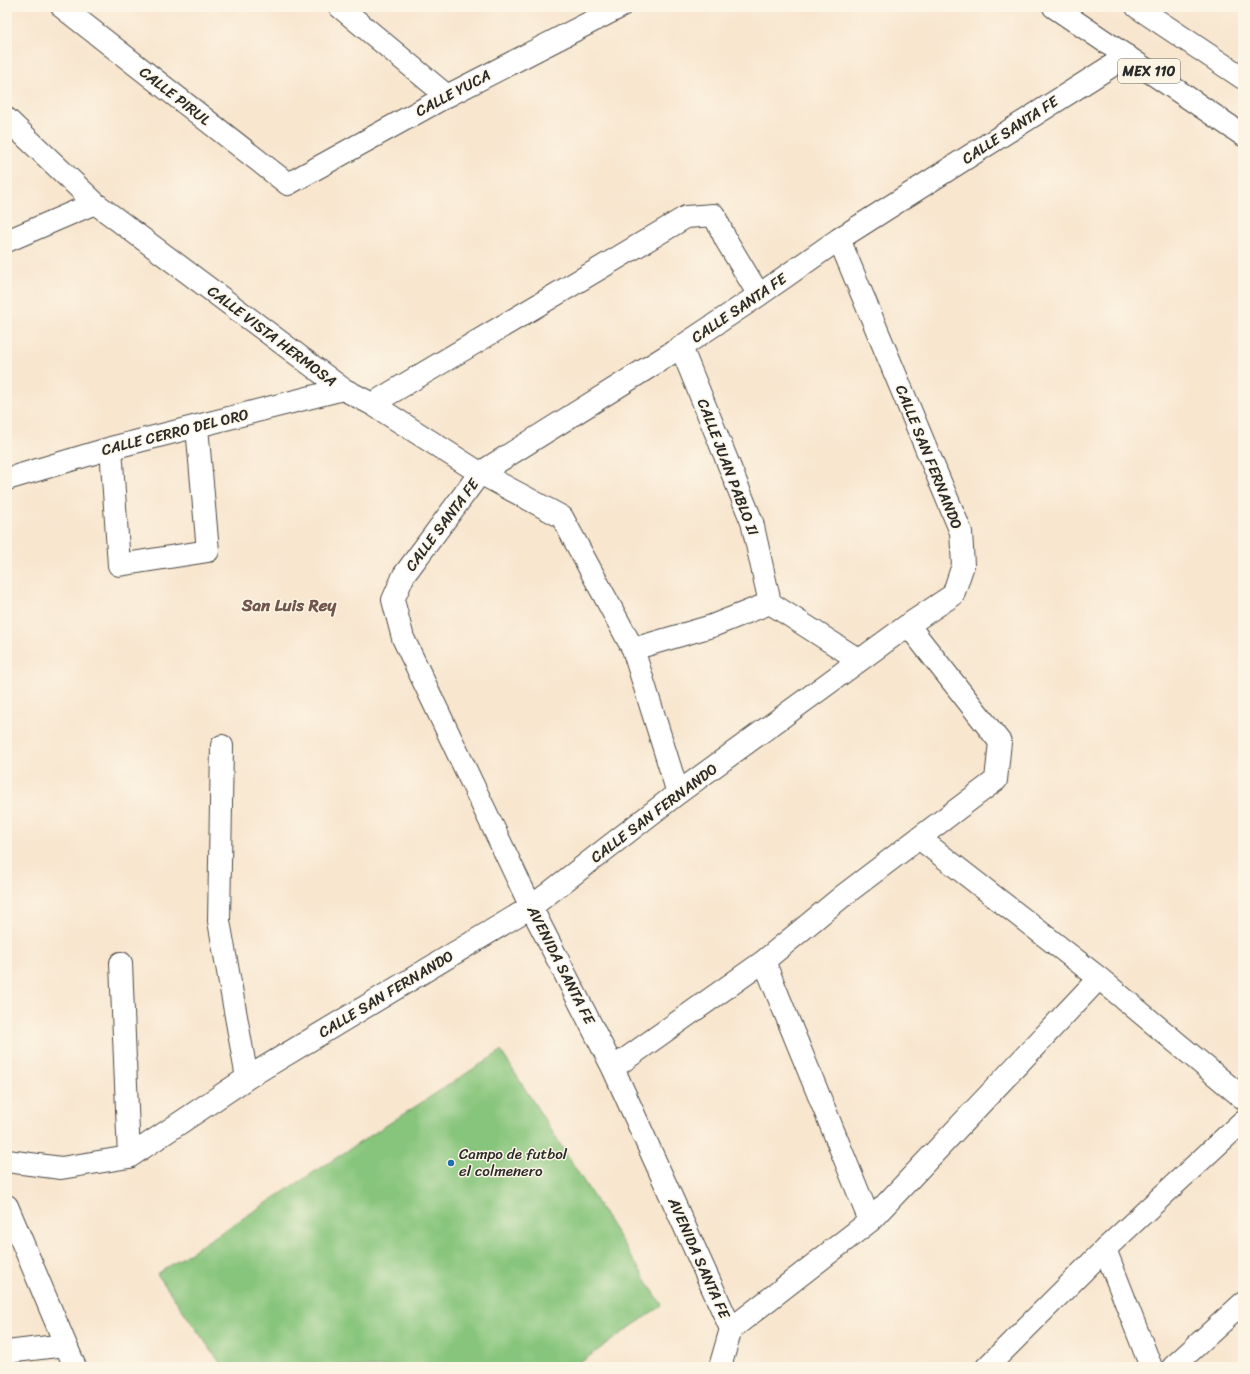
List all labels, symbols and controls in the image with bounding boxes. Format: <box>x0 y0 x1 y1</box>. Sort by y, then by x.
road number: MEX 110 <box>1118 59 1180 83</box>
street label: CALLE PIRUL <box>134 60 217 132</box>
street label: CALLE YUCA <box>411 62 495 124</box>
street label: CALLE SANTA FE <box>956 88 1065 171</box>
street label: CALLE SANTA FE <box>686 265 794 350</box>
street label: CALLE VISTA HERMOSA <box>202 278 342 394</box>
street label: CALLE SAN FERNANDO <box>888 381 970 533</box>
street label: CALLE JUAN PABLO II <box>690 395 766 540</box>
street label: CALLE CERRO DEL ORO <box>99 401 252 463</box>
street label: CALLE SANTA FE <box>398 472 487 577</box>
district label: San Luis Rey <box>241 590 337 620</box>
street label: CALLE SAN FERNANDO <box>585 756 723 870</box>
street label: AVENIDA SANTA FE <box>519 900 603 1031</box>
street label: CALLE SAN FERNANDO <box>313 943 459 1045</box>
place label: Campo de futbol el colmenero <box>459 1141 568 1184</box>
marker: Campo de futbol el colmenero <box>446 1158 456 1168</box>
street label: AVENIDA SANTA FE <box>660 1192 738 1324</box>

